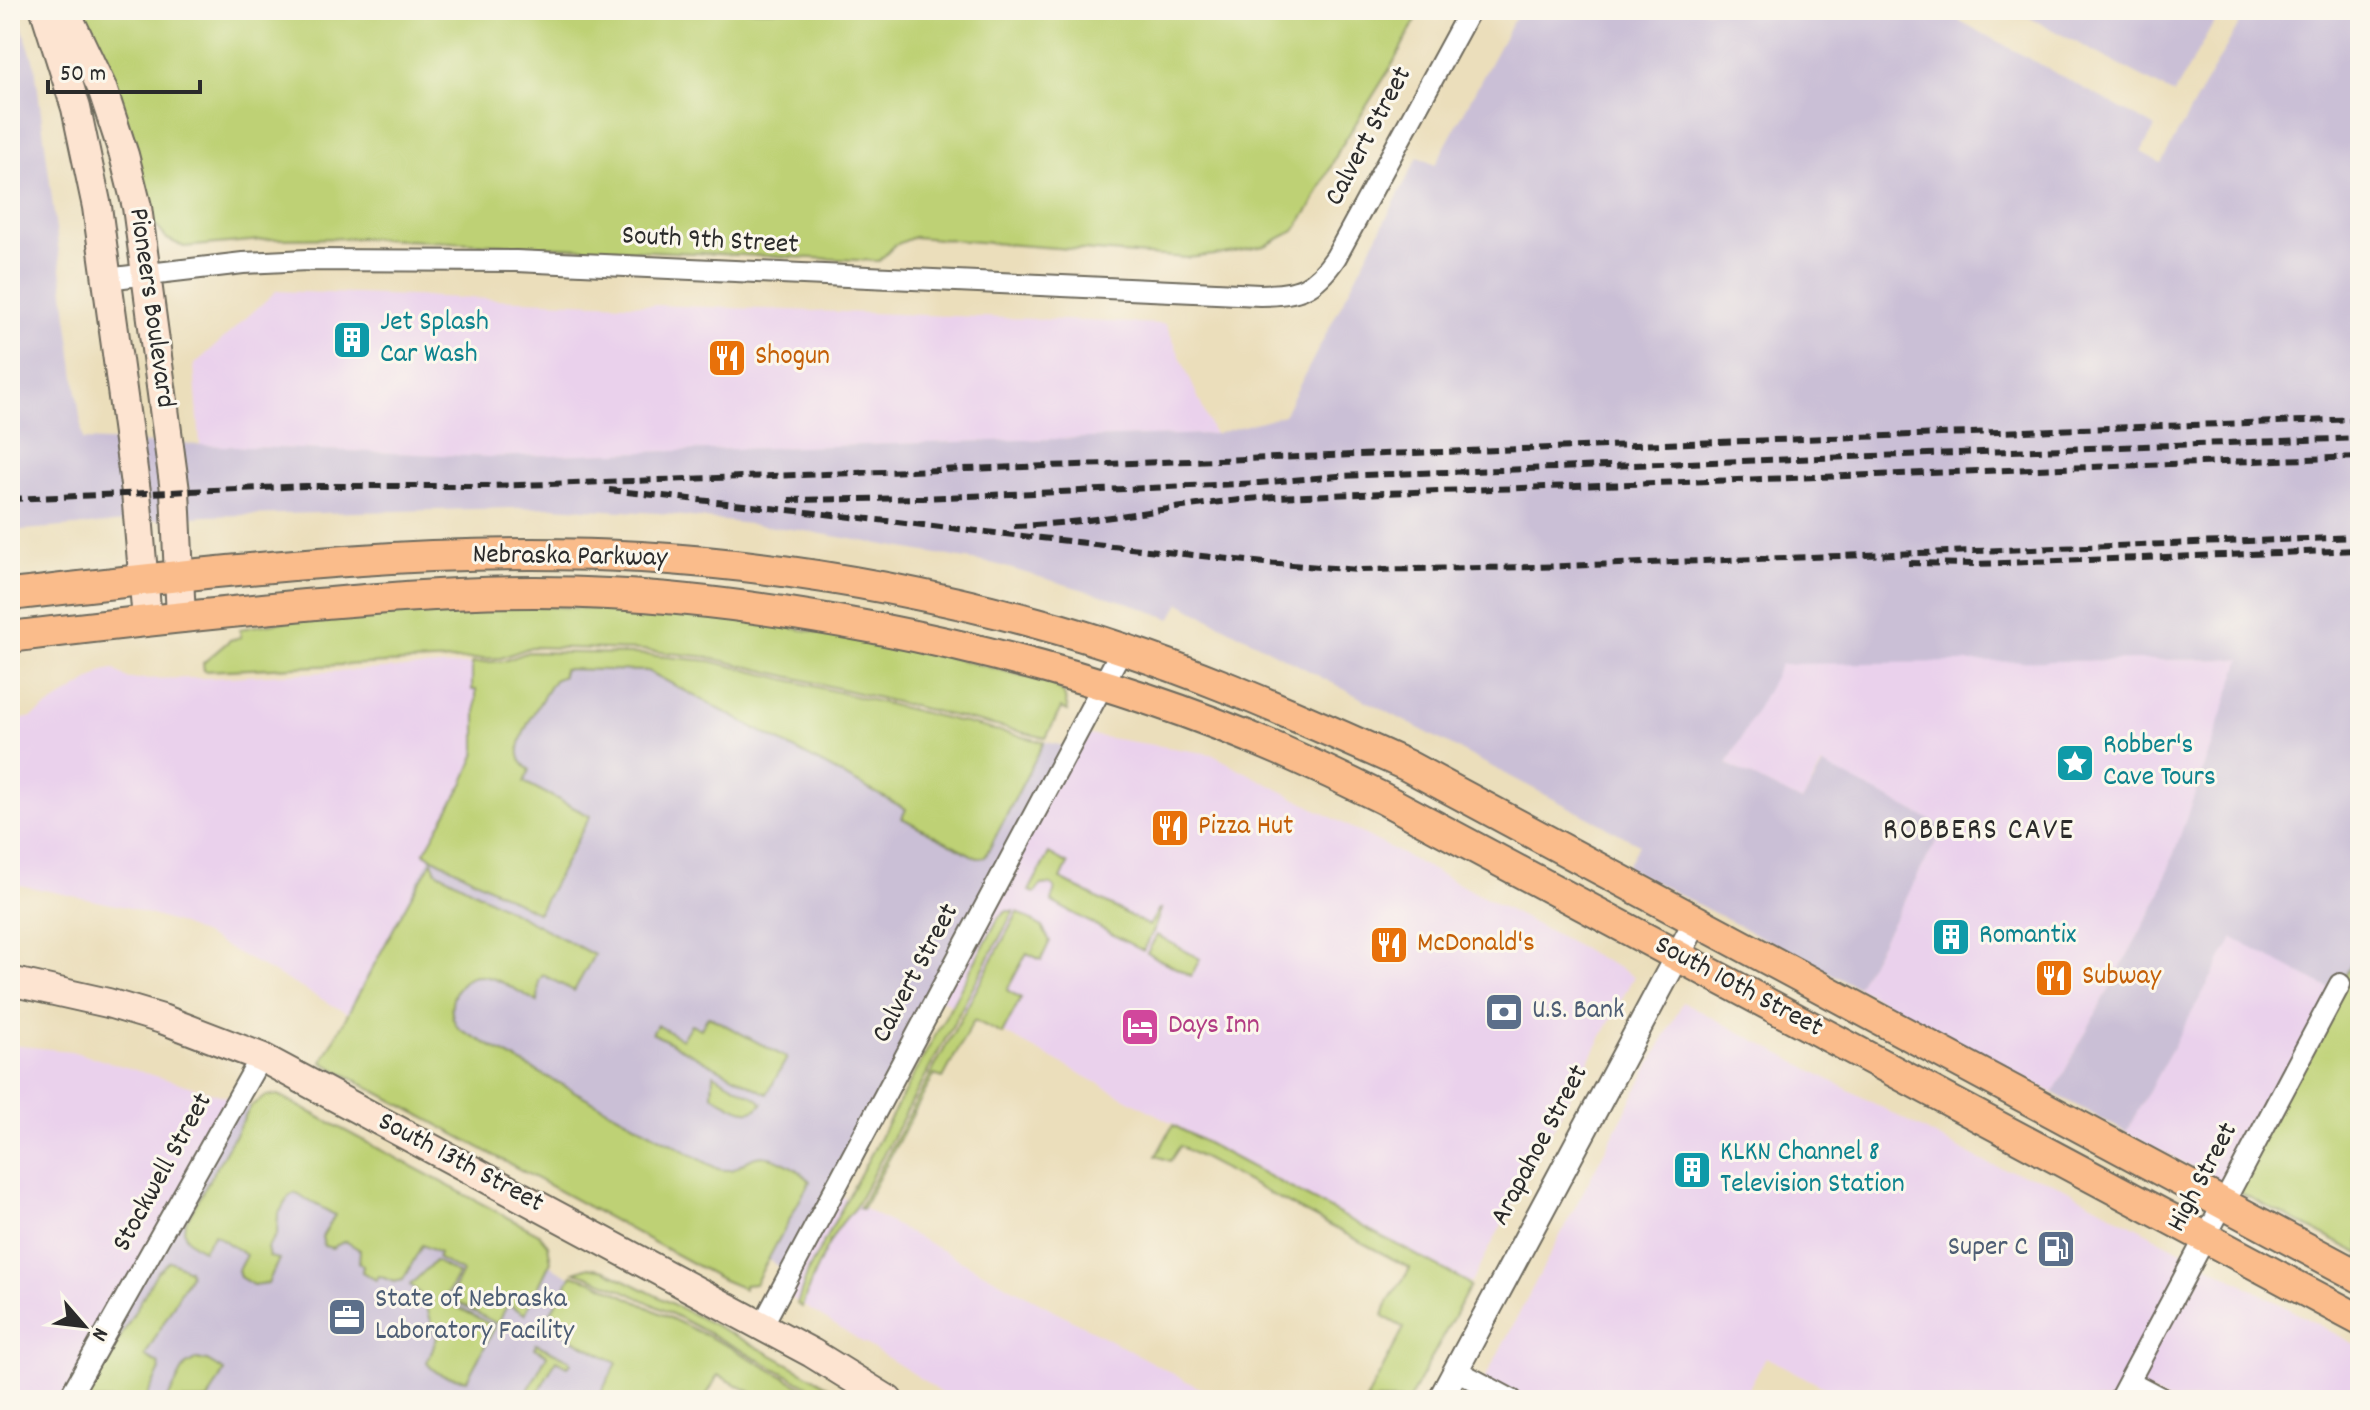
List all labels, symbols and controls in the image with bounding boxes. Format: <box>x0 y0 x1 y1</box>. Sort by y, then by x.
scale bar <box>48 44 200 94</box>
text: 50 m <box>60 58 106 92</box>
street label: Calvert Street <box>1316 60 1424 214</box>
street label: Pioneers Boulevard <box>116 205 184 411</box>
street label: South 9th Street <box>621 217 799 267</box>
place label: Jet Splash Car Wash <box>380 304 489 376</box>
building icon: Jet Splash Car Wash <box>331 319 373 361</box>
restaurant icon: Shogun <box>706 337 748 379</box>
place label: Shogun <box>755 338 830 378</box>
street label: Nebraska Parkway <box>472 536 668 580</box>
place label: Robber's Cave Tours <box>2103 727 2216 799</box>
place icon: Robber's Cave Tours <box>2054 742 2096 784</box>
restaurant icon: Pizza Hut <box>1149 807 1191 849</box>
place label: Pizza Hut <box>1198 808 1293 848</box>
district label: ROBBERS CAVE <box>1883 811 2075 854</box>
street label: Calvert Street <box>863 897 971 1051</box>
building icon: Romantix <box>1930 916 1972 958</box>
place label: Romantix <box>1979 917 2076 957</box>
restaurant icon: McDonald's <box>1368 924 1410 966</box>
place label: McDonald's <box>1417 925 1535 965</box>
street label: South 10th Street <box>1647 927 1829 1049</box>
restaurant icon: Subway <box>2033 957 2075 999</box>
place label: Subway <box>2082 958 2162 998</box>
bank icon: U.S. Bank <box>1483 991 1525 1033</box>
place label: U.S. Bank <box>1532 992 1624 1032</box>
hotel icon: Days Inn <box>1119 1006 1161 1048</box>
place label: Days Inn <box>1168 1007 1260 1047</box>
street label: Arapahoe Street <box>1482 1059 1600 1233</box>
street label: Stockwell Street <box>104 1086 224 1260</box>
street label: South 13th Street <box>370 1103 550 1225</box>
street label: High Street <box>2158 1116 2250 1240</box>
place label: KLKN Channel 8 Television Station <box>1720 1134 1905 1206</box>
building icon: KLKN Channel 8 Television Station <box>1671 1149 1713 1191</box>
fuel station icon: Super C <box>2035 1228 2077 1270</box>
place label: Super C <box>1948 1229 2028 1269</box>
place label: State of Nebraska Laboratory Facility <box>375 1281 575 1353</box>
north arrow <box>44 1286 124 1366</box>
office icon: State of Nebraska Laboratory Facility <box>326 1296 368 1338</box>
text: N <box>82 1322 115 1346</box>

